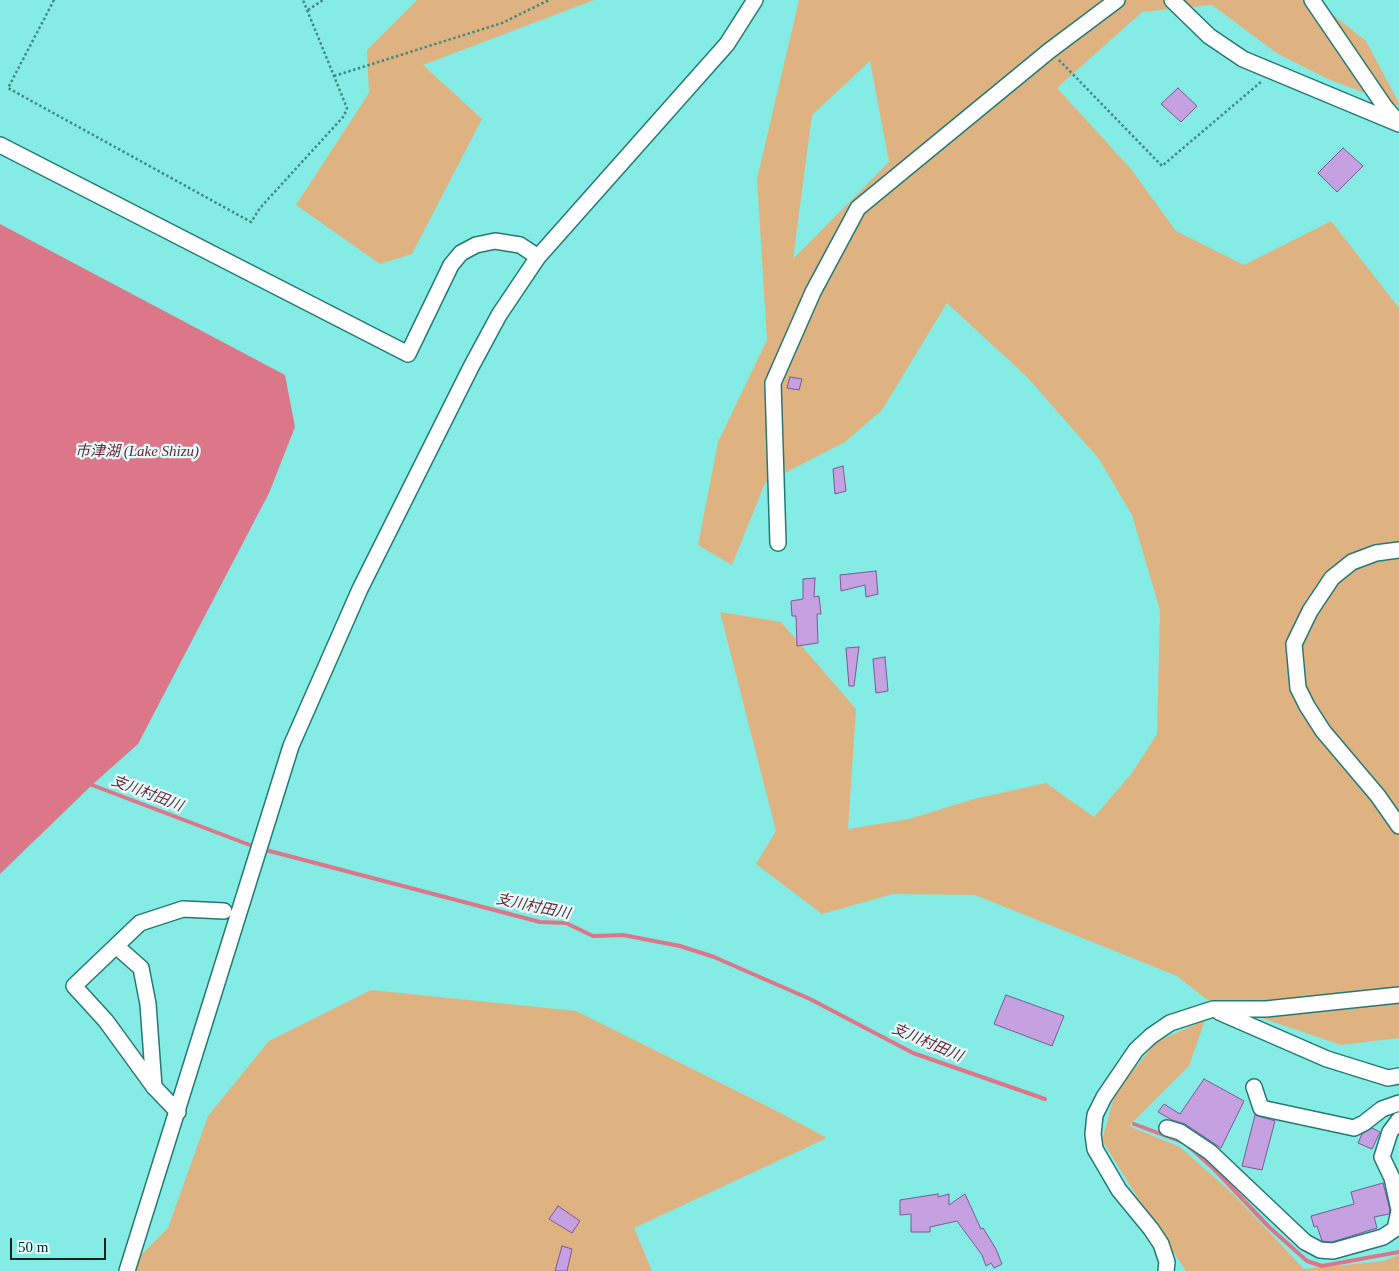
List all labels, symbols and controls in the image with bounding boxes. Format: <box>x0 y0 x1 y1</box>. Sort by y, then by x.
water label: 市津湖 (Lake Shizu) <box>75 443 199 461</box>
water label: 支川村田川 <box>109 772 185 816</box>
water label: 支川村田川 <box>494 890 572 924</box>
water label: 支川村田川 <box>889 1020 965 1066</box>
scale bar <box>12 1228 109 1260</box>
text: 50 m <box>18 1239 48 1255</box>

